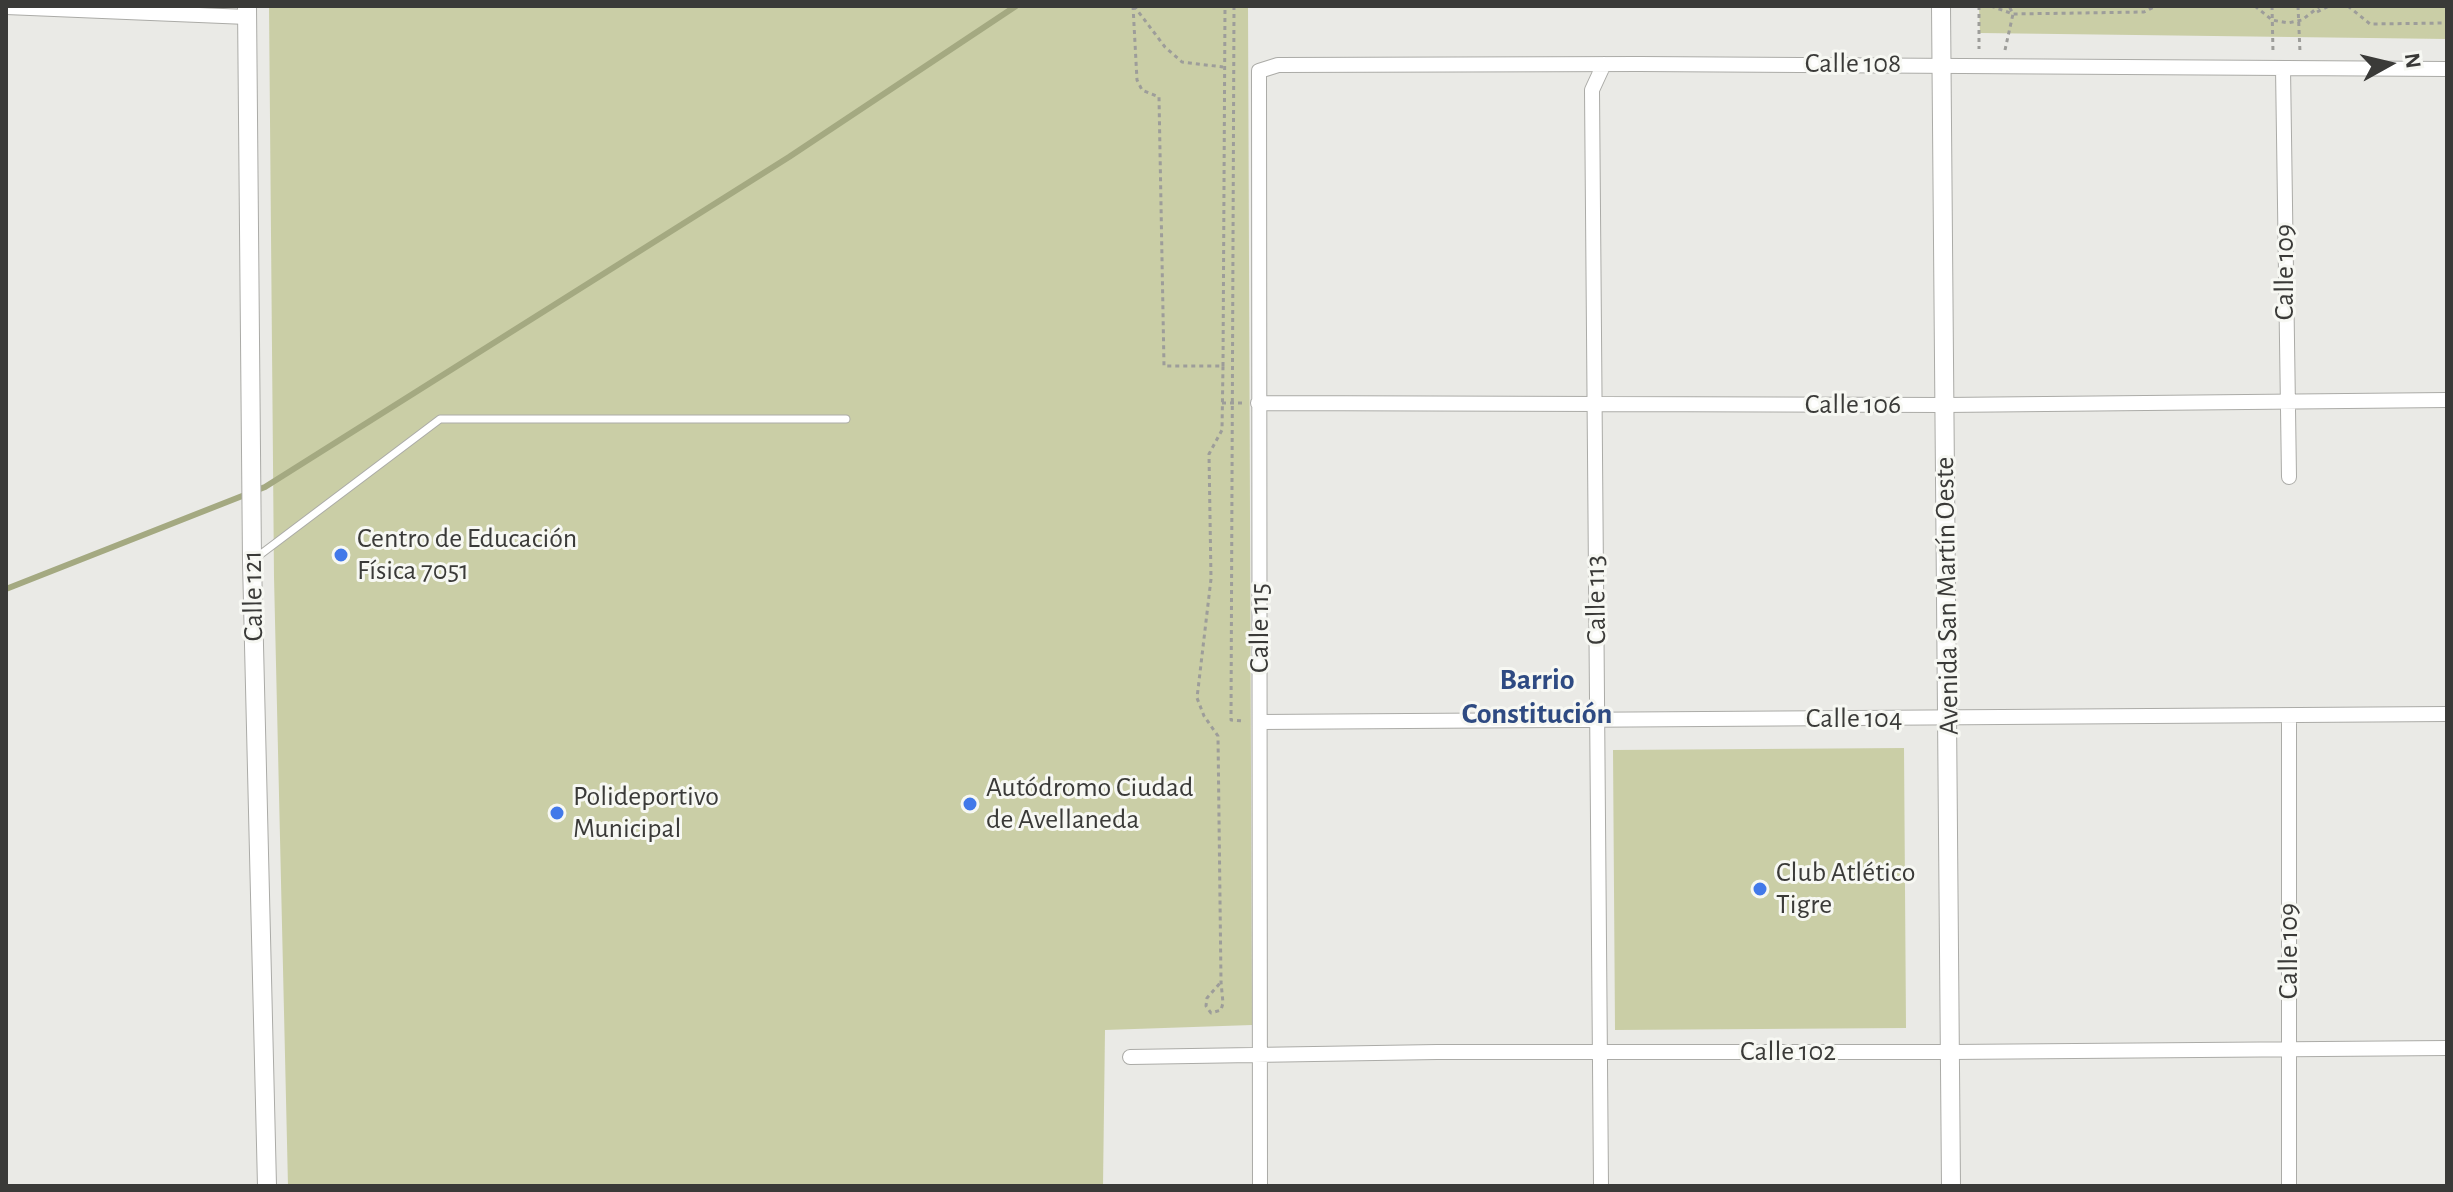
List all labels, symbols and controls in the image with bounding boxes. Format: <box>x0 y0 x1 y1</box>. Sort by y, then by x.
north arrow <box>2349 24 2429 104</box>
street label: Calle 108 <box>1805 47 1901 81</box>
text: N <box>2401 52 2425 70</box>
street label: Calle 109 <box>2268 224 2302 320</box>
street label: Calle 106 <box>1805 388 1901 422</box>
street label: Avenida San Martín Oeste <box>1928 456 1966 736</box>
place label: Centro de Educación Física 7051 <box>357 522 577 588</box>
marker: Centro de Educación Física 7051 <box>332 546 350 564</box>
street label: Calle 121 <box>235 550 271 642</box>
street label: Calle 113 <box>1578 555 1614 645</box>
street label: Calle 115 <box>1243 583 1277 673</box>
district label: Barrio Constitución <box>1462 662 1612 732</box>
street label: Calle 104 <box>1806 702 1902 736</box>
place label: Autódromo Ciudad de Avellaneda <box>986 771 1193 837</box>
place label: Polideportivo Municipal <box>573 780 719 846</box>
marker: Autódromo Ciudad de Avellaneda <box>961 795 979 813</box>
marker: Polideportivo Municipal <box>548 804 566 822</box>
place label: Club Atlético Tigre <box>1776 856 1915 922</box>
marker: Club Atlético Tigre <box>1751 880 1769 898</box>
street label: Calle 109 <box>2272 903 2306 999</box>
street label: Calle 102 <box>1740 1035 1836 1069</box>

